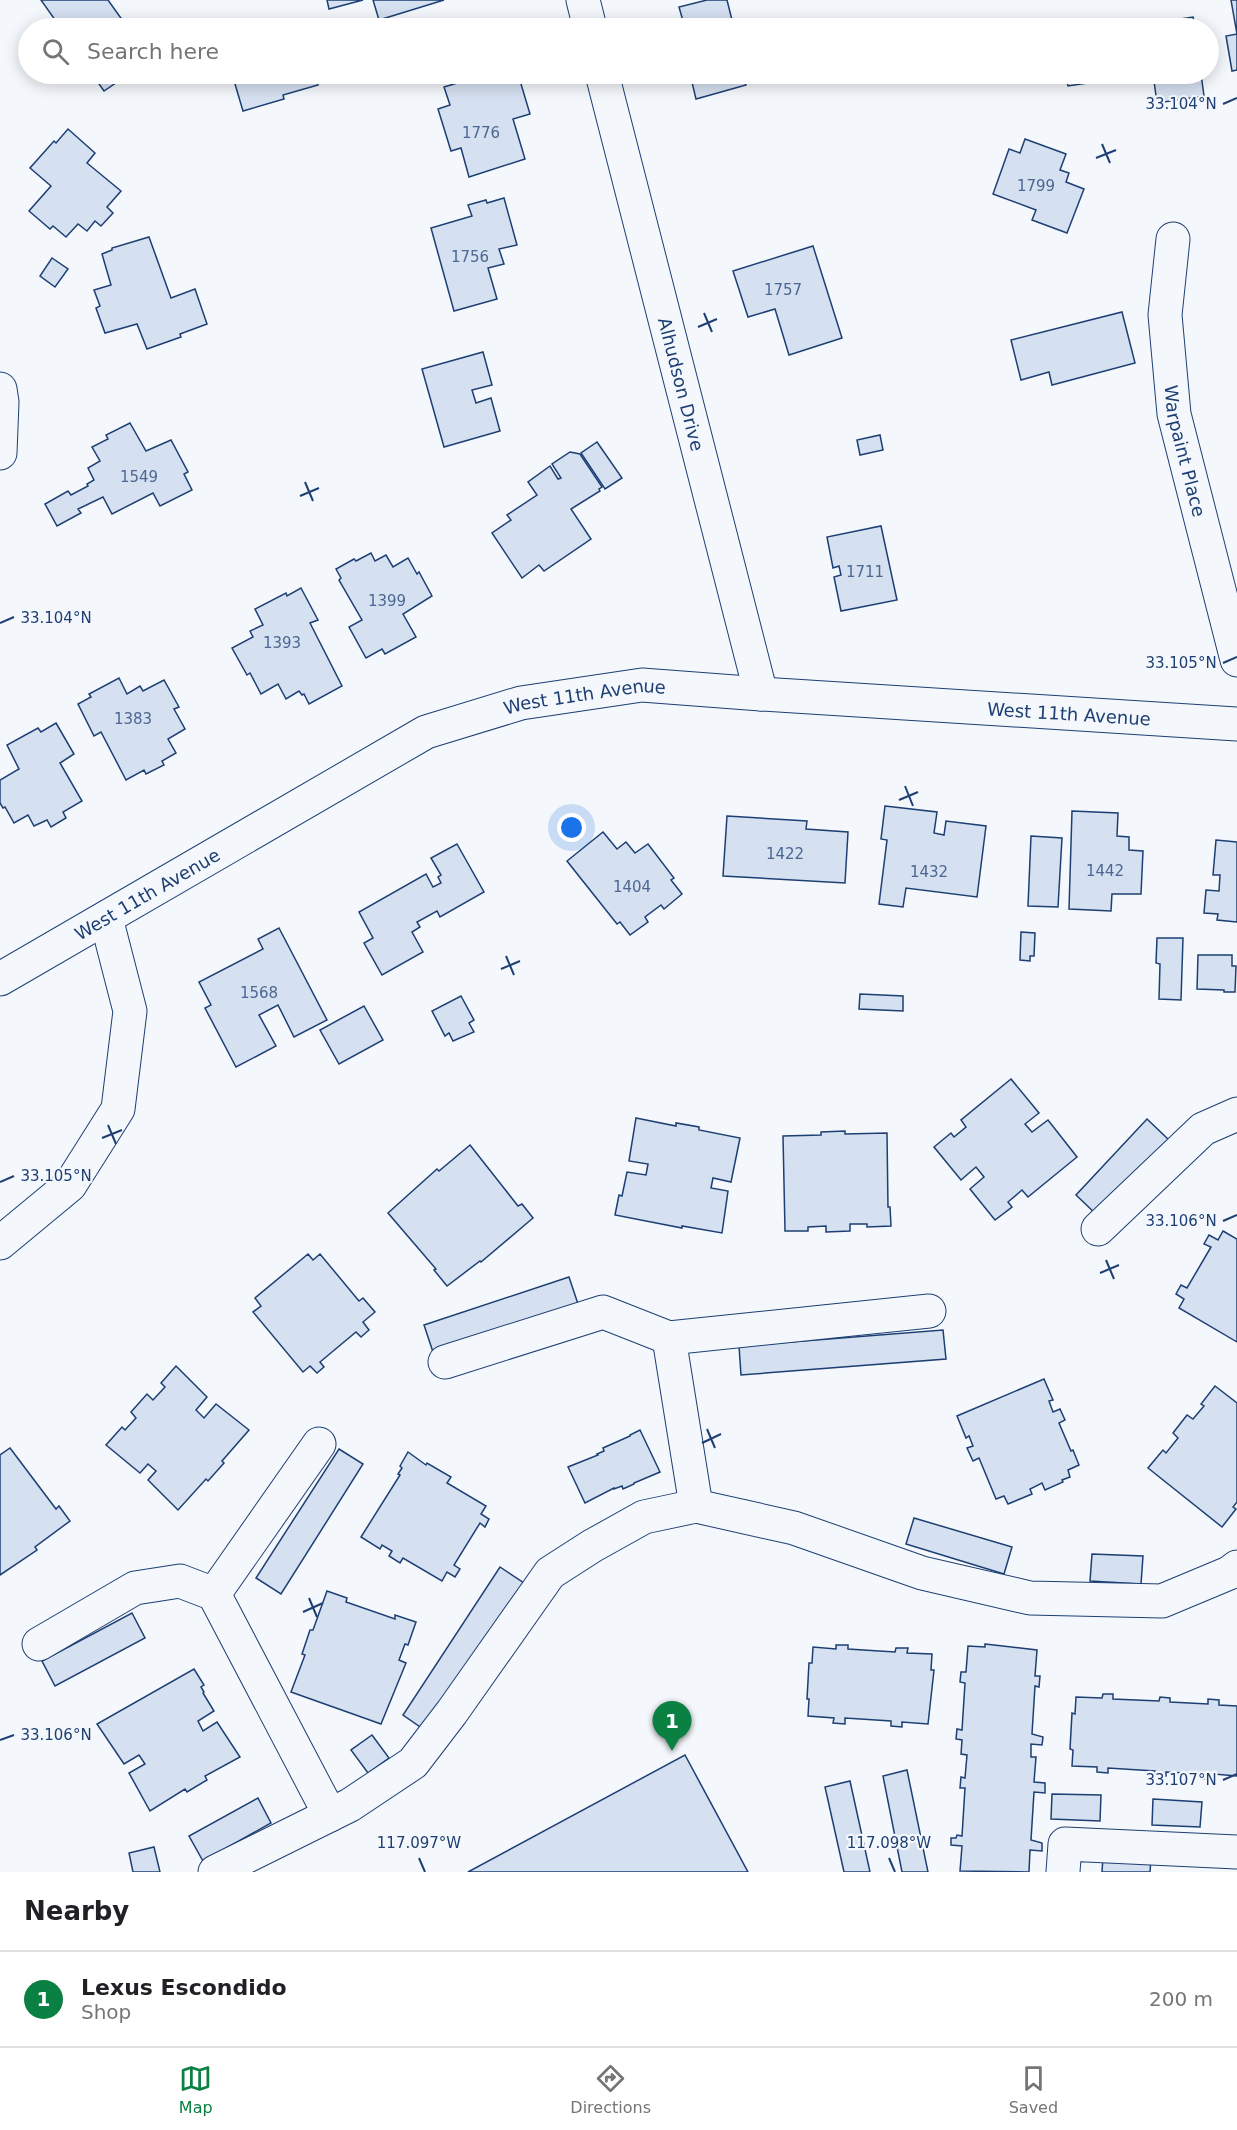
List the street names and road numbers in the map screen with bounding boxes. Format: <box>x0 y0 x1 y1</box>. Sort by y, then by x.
street label: Alhudson Drive <box>654 315 709 453</box>
street label: Warpaint Place <box>1161 384 1210 519</box>
street label: West 11th Avenue <box>501 674 667 718</box>
street label: West 11th Avenue <box>986 698 1151 729</box>
street label: West 11th Avenue <box>71 843 223 944</box>

